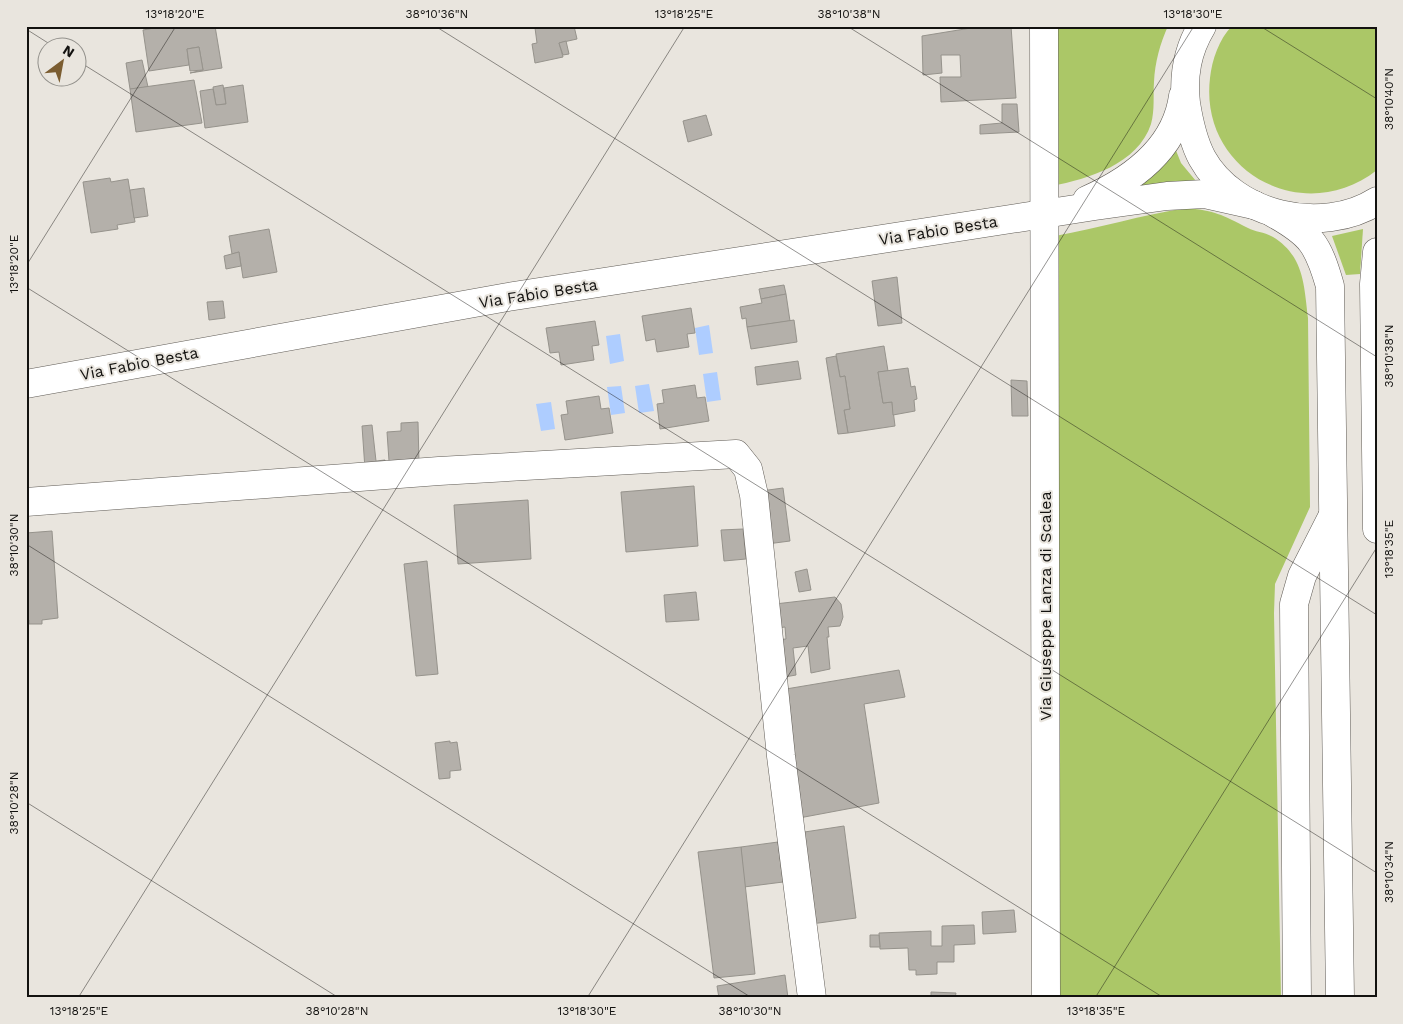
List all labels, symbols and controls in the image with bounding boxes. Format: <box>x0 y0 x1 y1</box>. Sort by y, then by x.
text: 13°18'20"E <box>145 7 205 21</box>
text: 38°10'36"N <box>406 7 468 21</box>
text: 13°18'25"E <box>655 7 714 21</box>
text: 38°10'38"N <box>818 7 880 21</box>
text: 13°18'30"E <box>1163 7 1223 21</box>
north arrow <box>38 38 88 88</box>
text: N <box>60 41 78 61</box>
text: 38°10'40"N <box>1382 68 1396 130</box>
street label: Via Fabio Besta <box>877 212 999 249</box>
text: 13°18'20"E <box>7 234 21 294</box>
street label: Via Fabio Besta <box>477 275 599 312</box>
text: 38°10'38"N <box>1382 325 1396 387</box>
street label: Via Fabio Besta <box>78 343 200 384</box>
street label: Via Giuseppe Lanza di Scalea <box>1036 491 1055 721</box>
text: 38°10'30"N <box>7 514 21 576</box>
text: 13°18'35"E <box>1382 519 1396 578</box>
text: 38°10'28"N <box>7 772 21 834</box>
text: 38°10'34"N <box>1382 841 1396 903</box>
text: 13°18'25"E <box>50 1004 109 1018</box>
text: 38°10'28"N <box>306 1004 368 1018</box>
text: 13°18'30"E <box>557 1004 617 1018</box>
text: 38°10'30"N <box>719 1004 781 1018</box>
text: 13°18'35"E <box>1067 1004 1126 1018</box>

